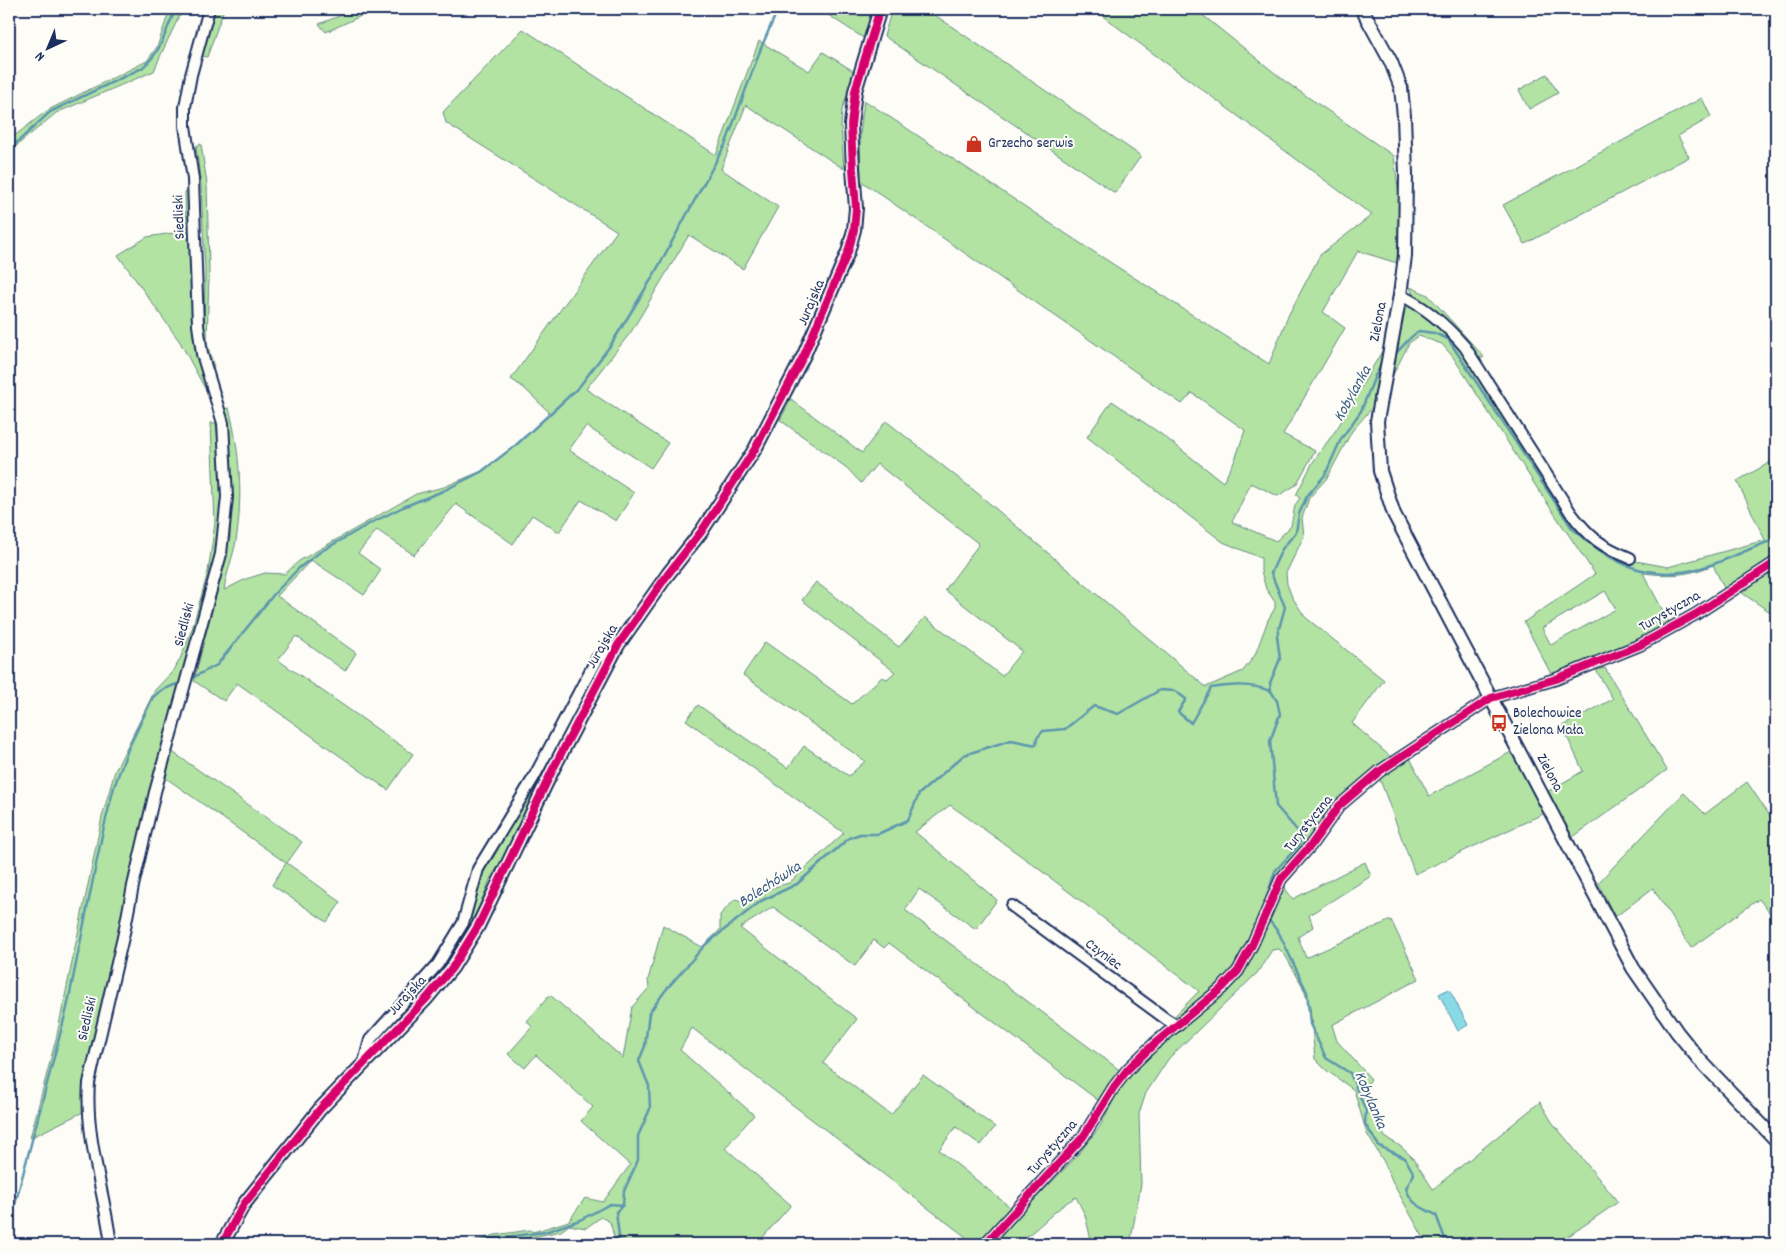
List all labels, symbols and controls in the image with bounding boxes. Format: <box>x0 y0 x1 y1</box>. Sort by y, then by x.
north arrow <box>22 22 72 72</box>
text: N <box>31 46 50 66</box>
place label: Grzecho serwis <box>988 133 1074 155</box>
shop icon: Grzecho serwis <box>964 134 984 154</box>
street label: Siedliski <box>168 194 192 240</box>
street label: Jurajska <box>793 276 832 329</box>
street label: Zielona <box>1364 299 1394 344</box>
water label: Kobylanka <box>1328 361 1378 426</box>
street label: Turystyczna <box>1635 585 1706 638</box>
street label: Siedliski <box>169 600 201 649</box>
street label: Jurajska <box>581 620 625 673</box>
place label: Bolechowice Zielona Mała <box>1513 703 1584 742</box>
bus stop icon: Bolechowice Zielona Mała <box>1489 713 1509 733</box>
street label: Zielona <box>1530 750 1569 797</box>
street label: Turystyczna <box>1279 790 1339 857</box>
water label: Bolechówka <box>734 855 807 914</box>
street label: Czyniec <box>1080 934 1126 976</box>
street label: Jurajska <box>384 970 433 1021</box>
street label: Siedliski <box>72 995 104 1043</box>
water label: Kobylanka <box>1348 1068 1393 1134</box>
street label: Turystyczna <box>1022 1115 1084 1181</box>

